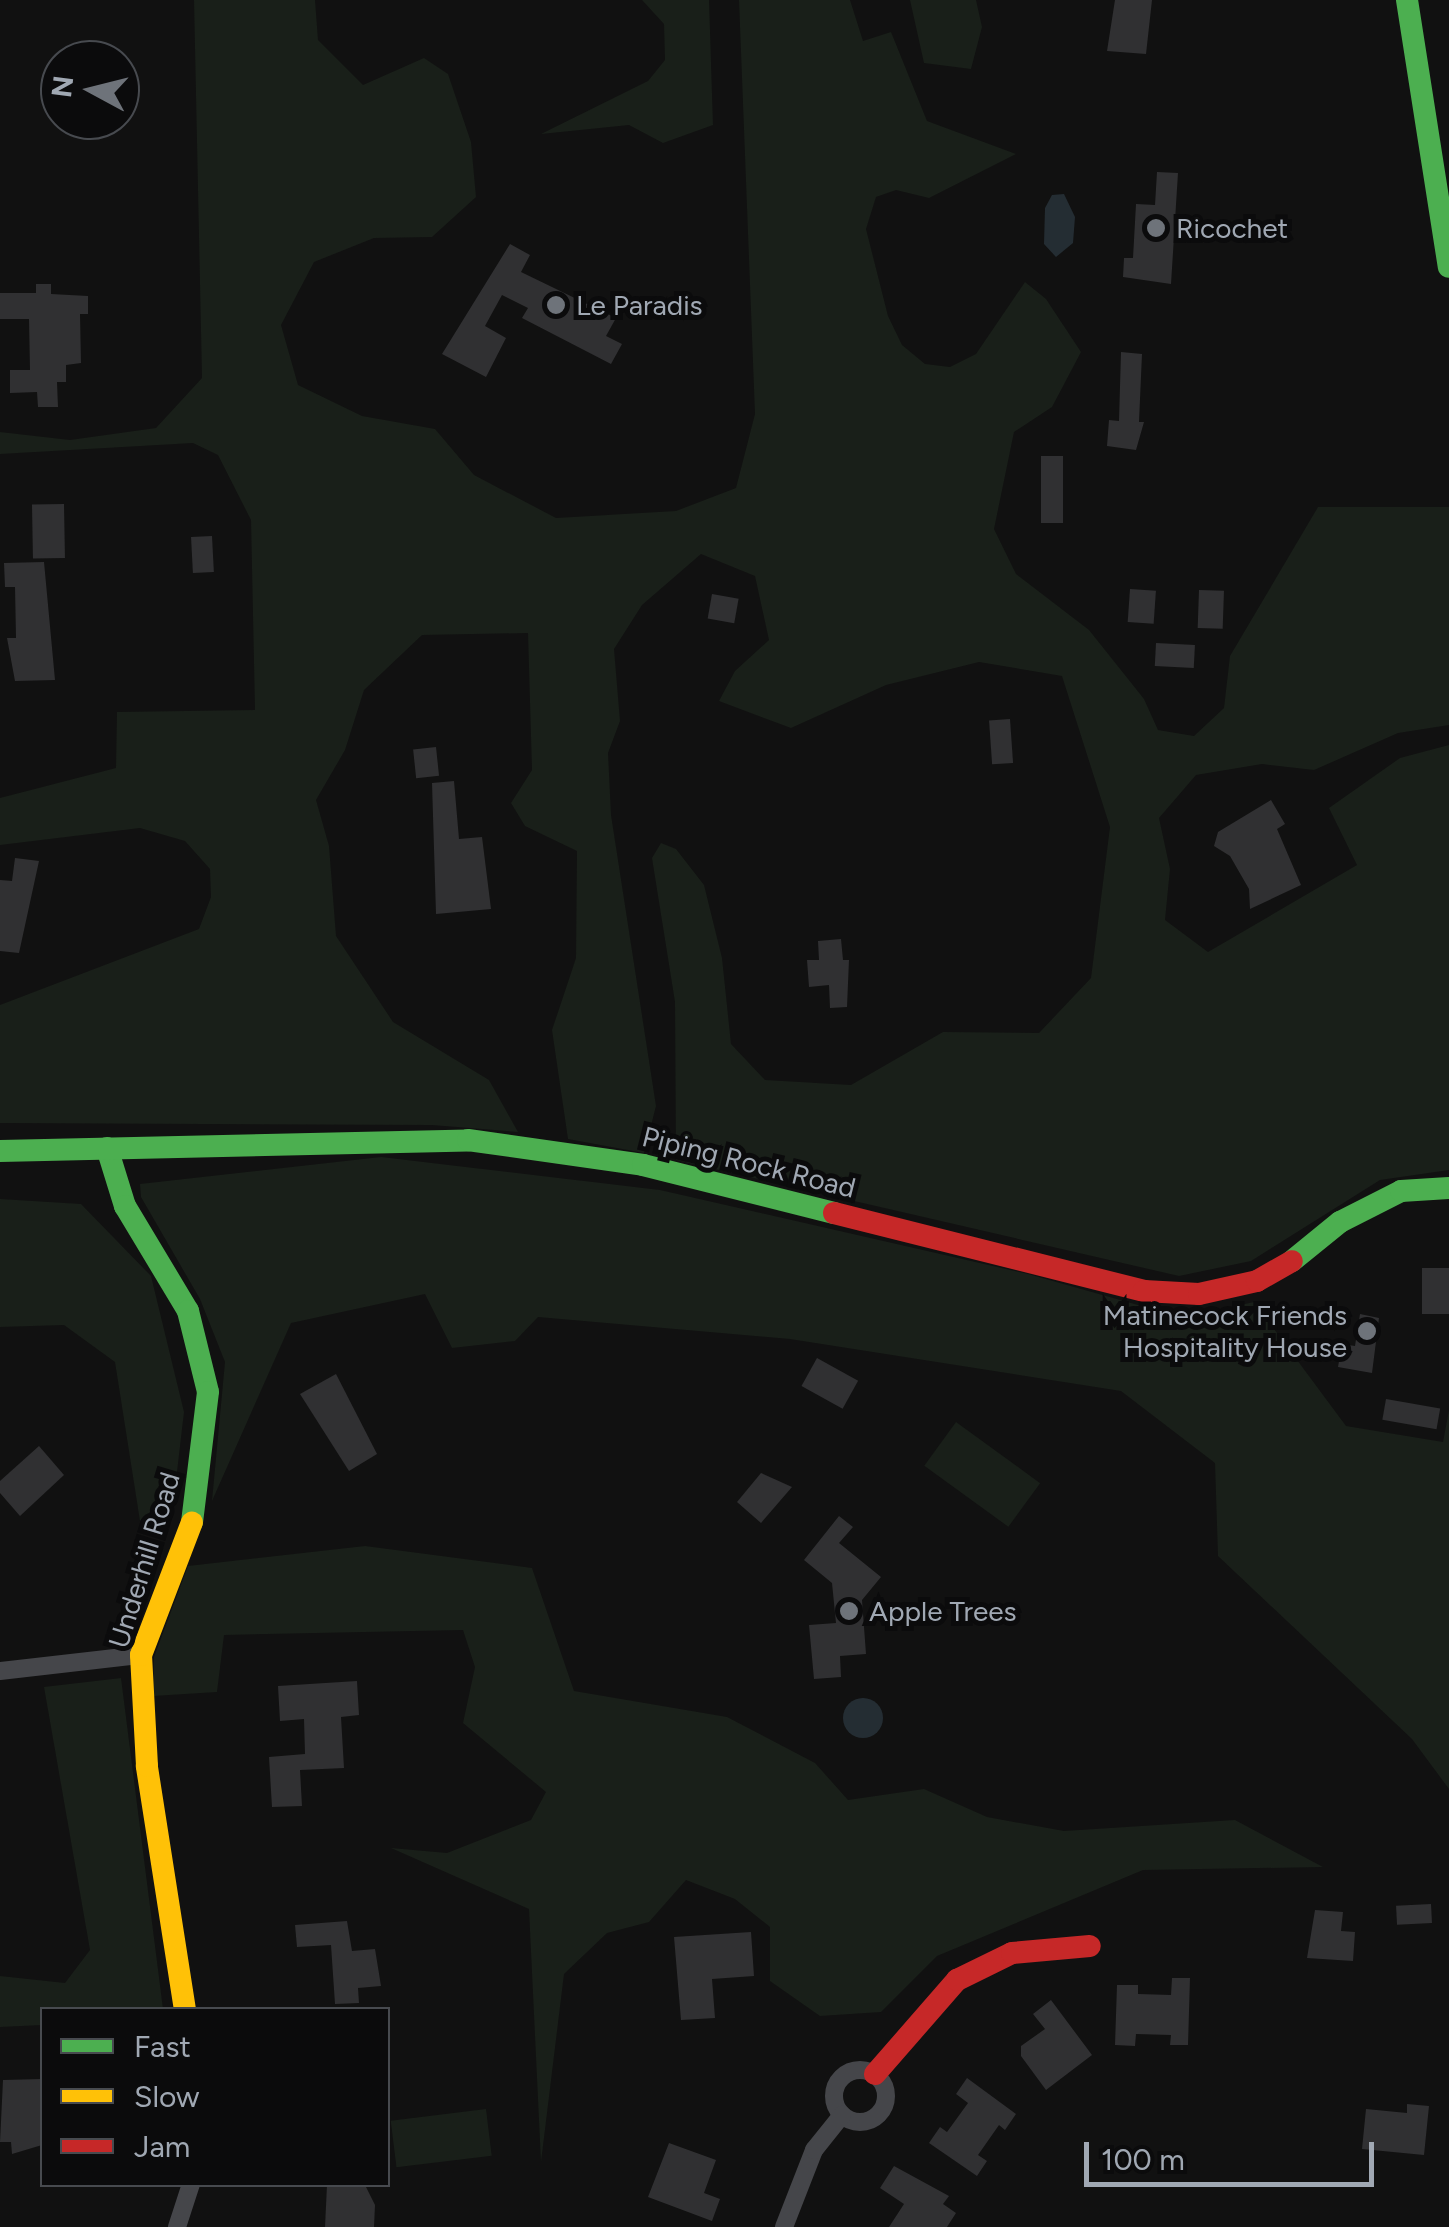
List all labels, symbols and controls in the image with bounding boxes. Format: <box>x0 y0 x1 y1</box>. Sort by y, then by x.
north arrow <box>40 40 140 140</box>
text: N <box>44 74 80 99</box>
place label: Ricochet <box>1176 211 1288 245</box>
marker: Ricochet <box>1145 217 1167 239</box>
place label: Le Paradis <box>576 288 703 322</box>
marker: Le Paradis <box>545 294 567 316</box>
street label: Piping Rock Road <box>639 1119 859 1205</box>
place label: Matinecock Friends Hospitality House <box>1103 1298 1347 1364</box>
marker: Matinecock Friends Hospitality House <box>1356 1320 1378 1342</box>
street label: Underhill Road <box>101 1468 187 1652</box>
place label: Apple Trees <box>869 1594 1017 1628</box>
marker: Apple Trees <box>838 1600 860 1622</box>
legend <box>40 2007 390 2187</box>
text: Fast <box>134 2028 191 2065</box>
text: Slow <box>134 2078 200 2115</box>
scale bar <box>1089 2122 1379 2184</box>
text: Jam <box>134 2128 190 2165</box>
text: 100 m <box>1101 2141 1185 2178</box>

